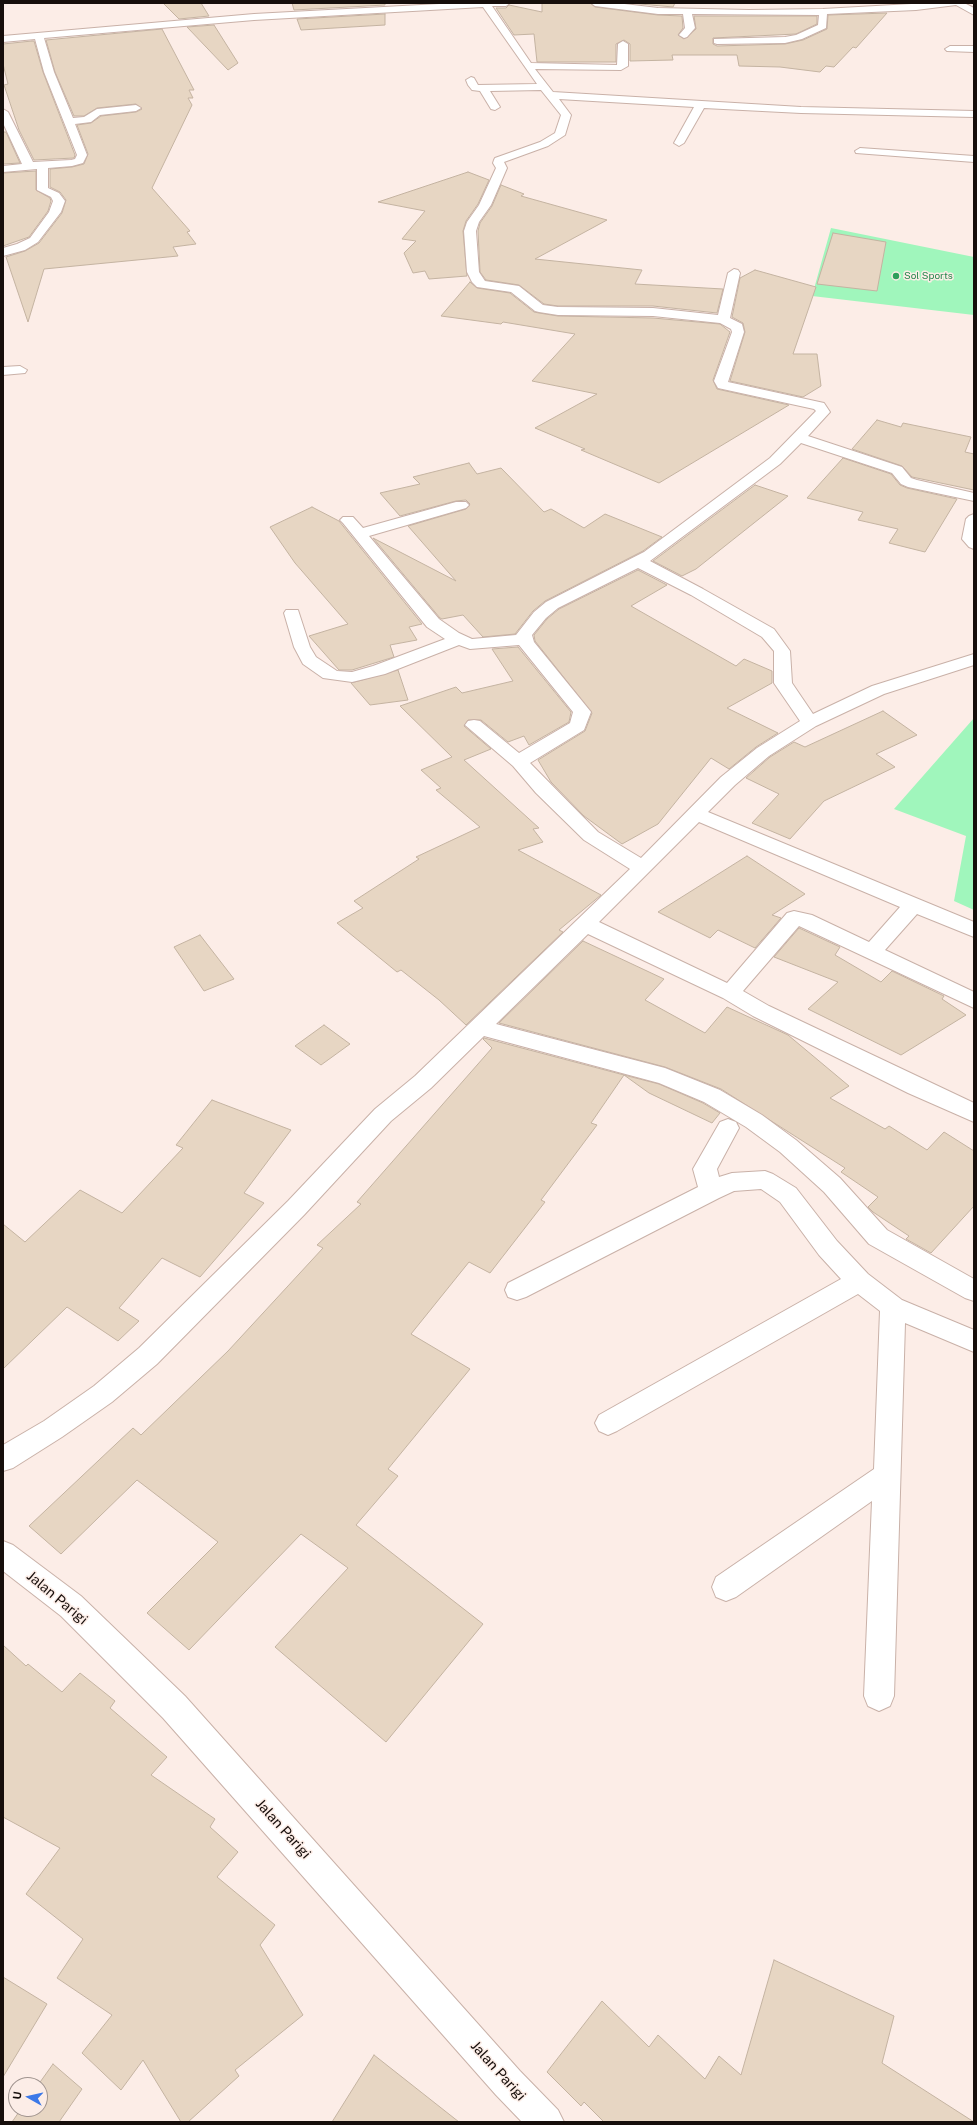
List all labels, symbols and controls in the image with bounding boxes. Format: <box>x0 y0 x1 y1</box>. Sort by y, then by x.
place label: Sol Sports <box>904 270 953 282</box>
marker: Sol Sports <box>891 271 901 281</box>
street label: Jalan Parigi <box>23 1568 91 1628</box>
street label: Jalan Parigi <box>252 1796 314 1862</box>
street label: Jalan Parigi <box>467 2038 529 2104</box>
north arrow <box>8 2077 48 2117</box>
text: U <box>11 2091 24 2100</box>

